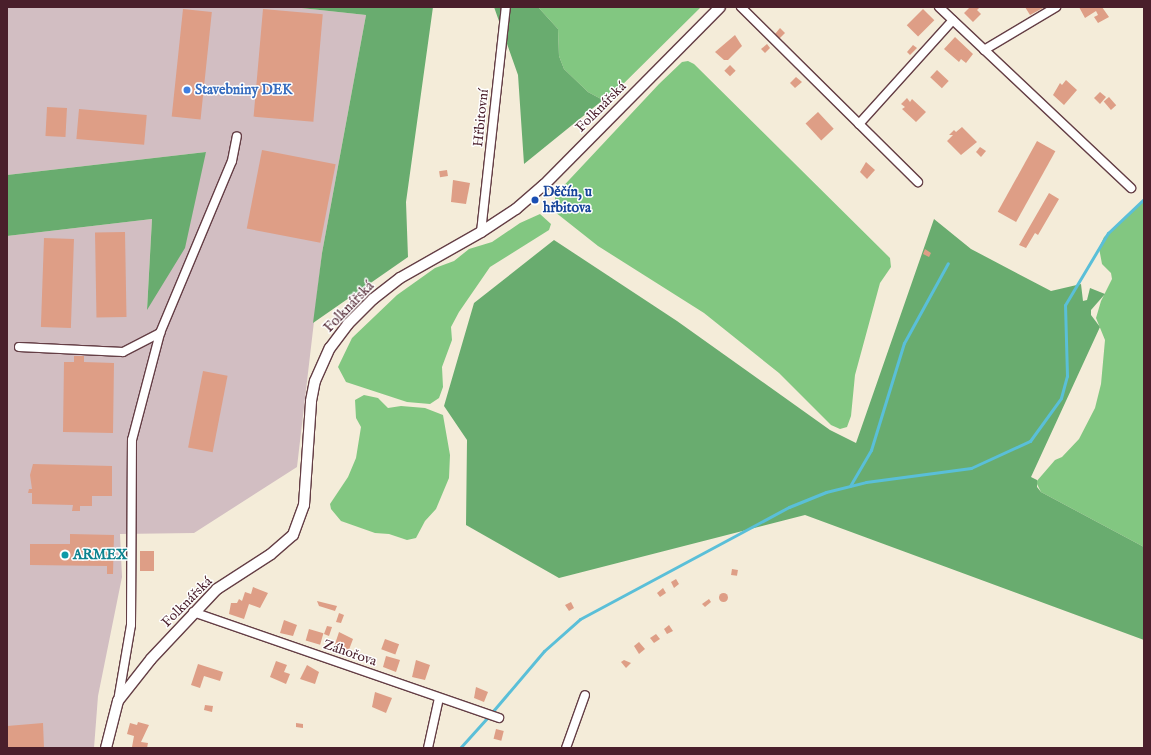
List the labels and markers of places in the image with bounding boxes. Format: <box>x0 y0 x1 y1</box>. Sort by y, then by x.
place label: Stavebniny DEK <box>195 82 292 98</box>
marker: Stavebniny DEK <box>182 85 192 95</box>
place label: Děčín, u hřbitova <box>543 184 592 216</box>
marker: Děčín, u hřbitova <box>530 195 540 205</box>
place label: ARMEX <box>73 547 127 563</box>
marker: ARMEX <box>60 550 70 560</box>

